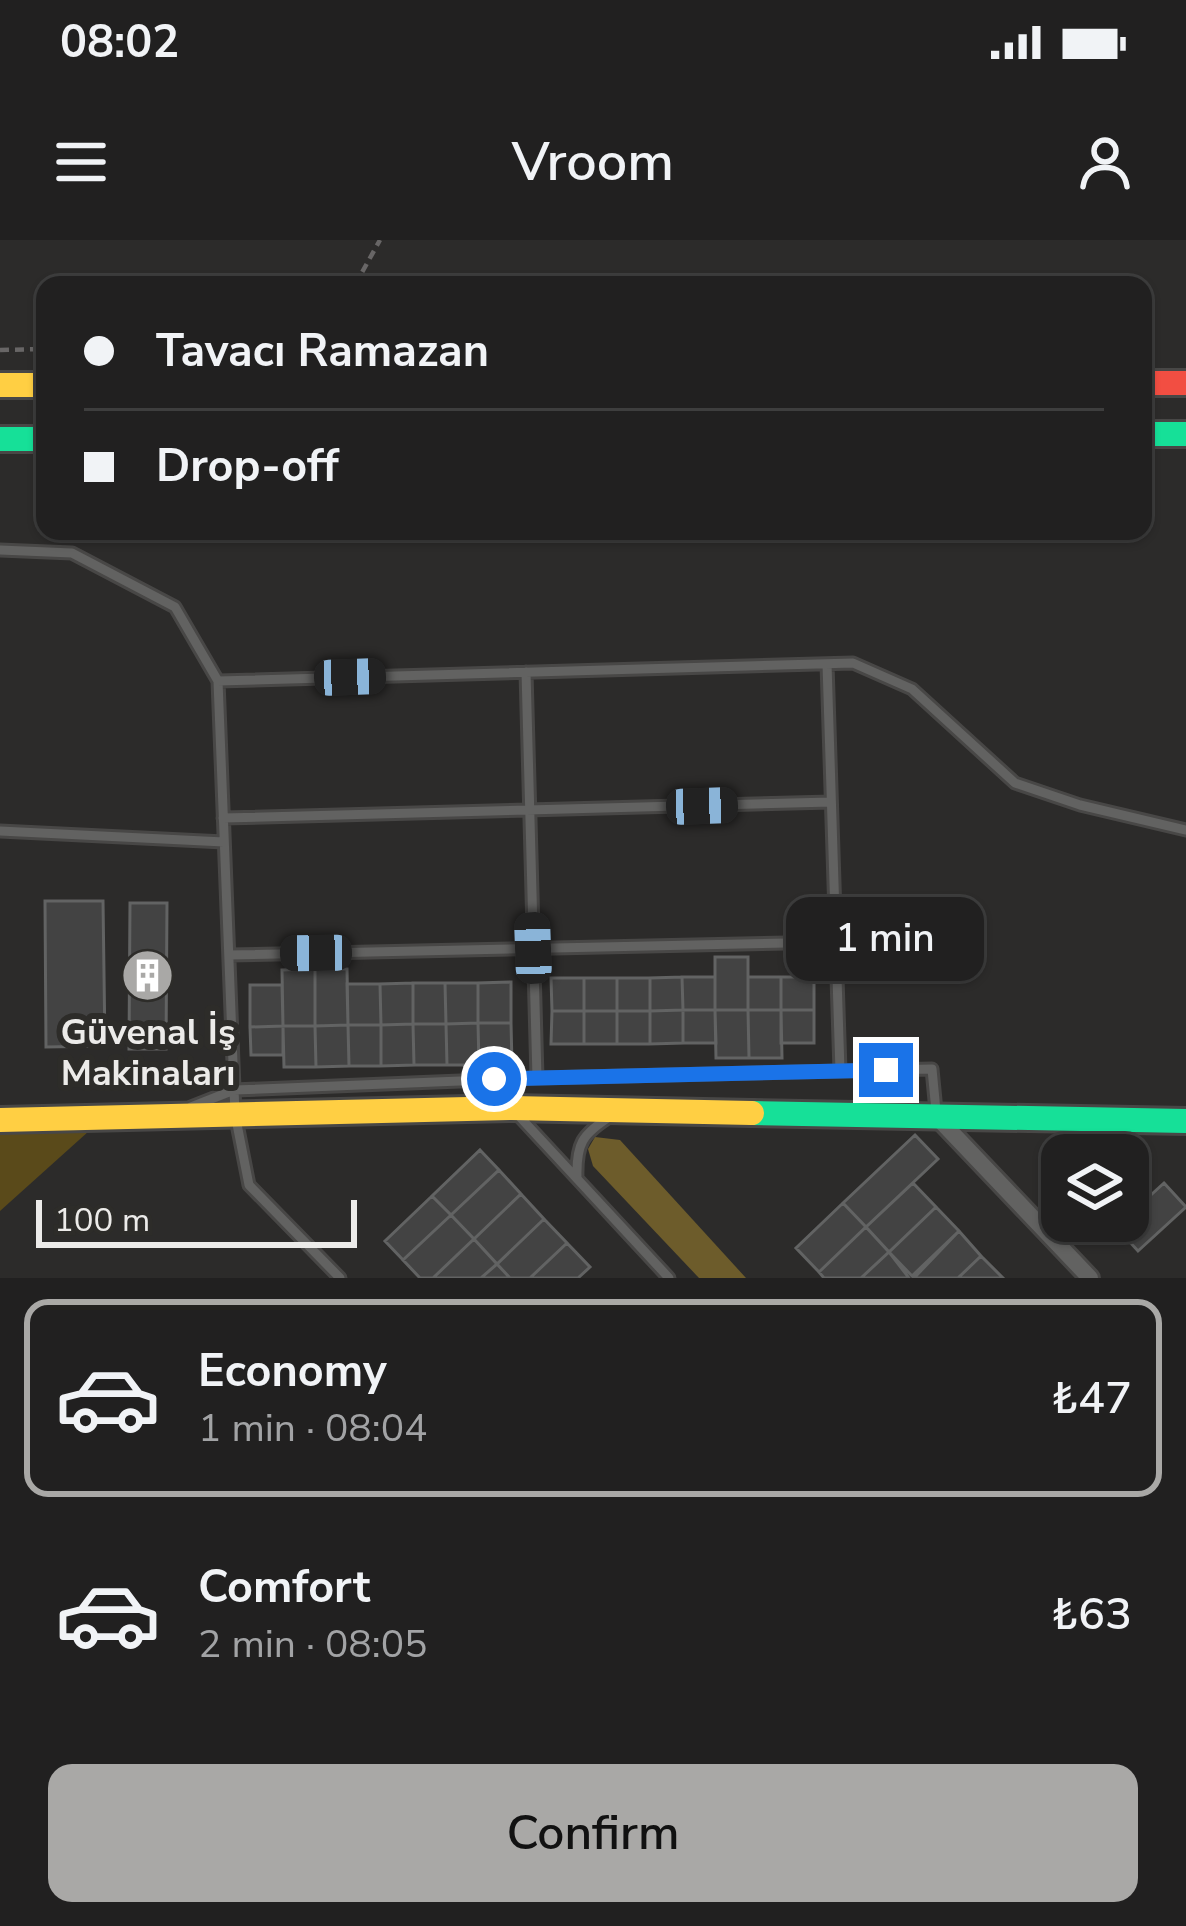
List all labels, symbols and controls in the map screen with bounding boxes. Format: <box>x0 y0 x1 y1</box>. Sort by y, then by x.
text: 08:02 <box>60 12 179 73</box>
text: Vroom <box>512 125 674 199</box>
icon: menu <box>48 129 114 195</box>
icon: person <box>1072 129 1138 195</box>
text: Tavacı Ramazan <box>156 321 489 382</box>
text: Drop-off <box>156 436 339 497</box>
car <box>313 658 387 696</box>
car <box>665 787 739 825</box>
callout: 1 min <box>787 896 985 980</box>
car <box>514 911 552 985</box>
text: 1 min <box>835 912 935 965</box>
car <box>280 934 352 972</box>
building icon: Güvenal İş Makinaları <box>120 948 176 1004</box>
place label: Güvenal İş Makinaları <box>60 1008 236 1098</box>
route end <box>859 1043 913 1097</box>
route start <box>467 1052 521 1106</box>
map controls <box>1041 1134 1149 1242</box>
button: layers <box>1041 1134 1149 1242</box>
scale bar <box>36 1194 357 1247</box>
text: 100 m <box>54 1198 150 1243</box>
text: Economy <box>198 1341 387 1402</box>
icon: car <box>54 1344 162 1452</box>
text: ₺47 <box>1051 1368 1132 1429</box>
text: 1 min · 08:04 <box>198 1402 427 1455</box>
text: Comfort <box>198 1557 370 1618</box>
icon: car <box>54 1560 162 1668</box>
text: ₺63 <box>1051 1584 1132 1645</box>
text: 2 min · 08:05 <box>198 1618 427 1671</box>
button: Confirm <box>48 1764 1138 1902</box>

